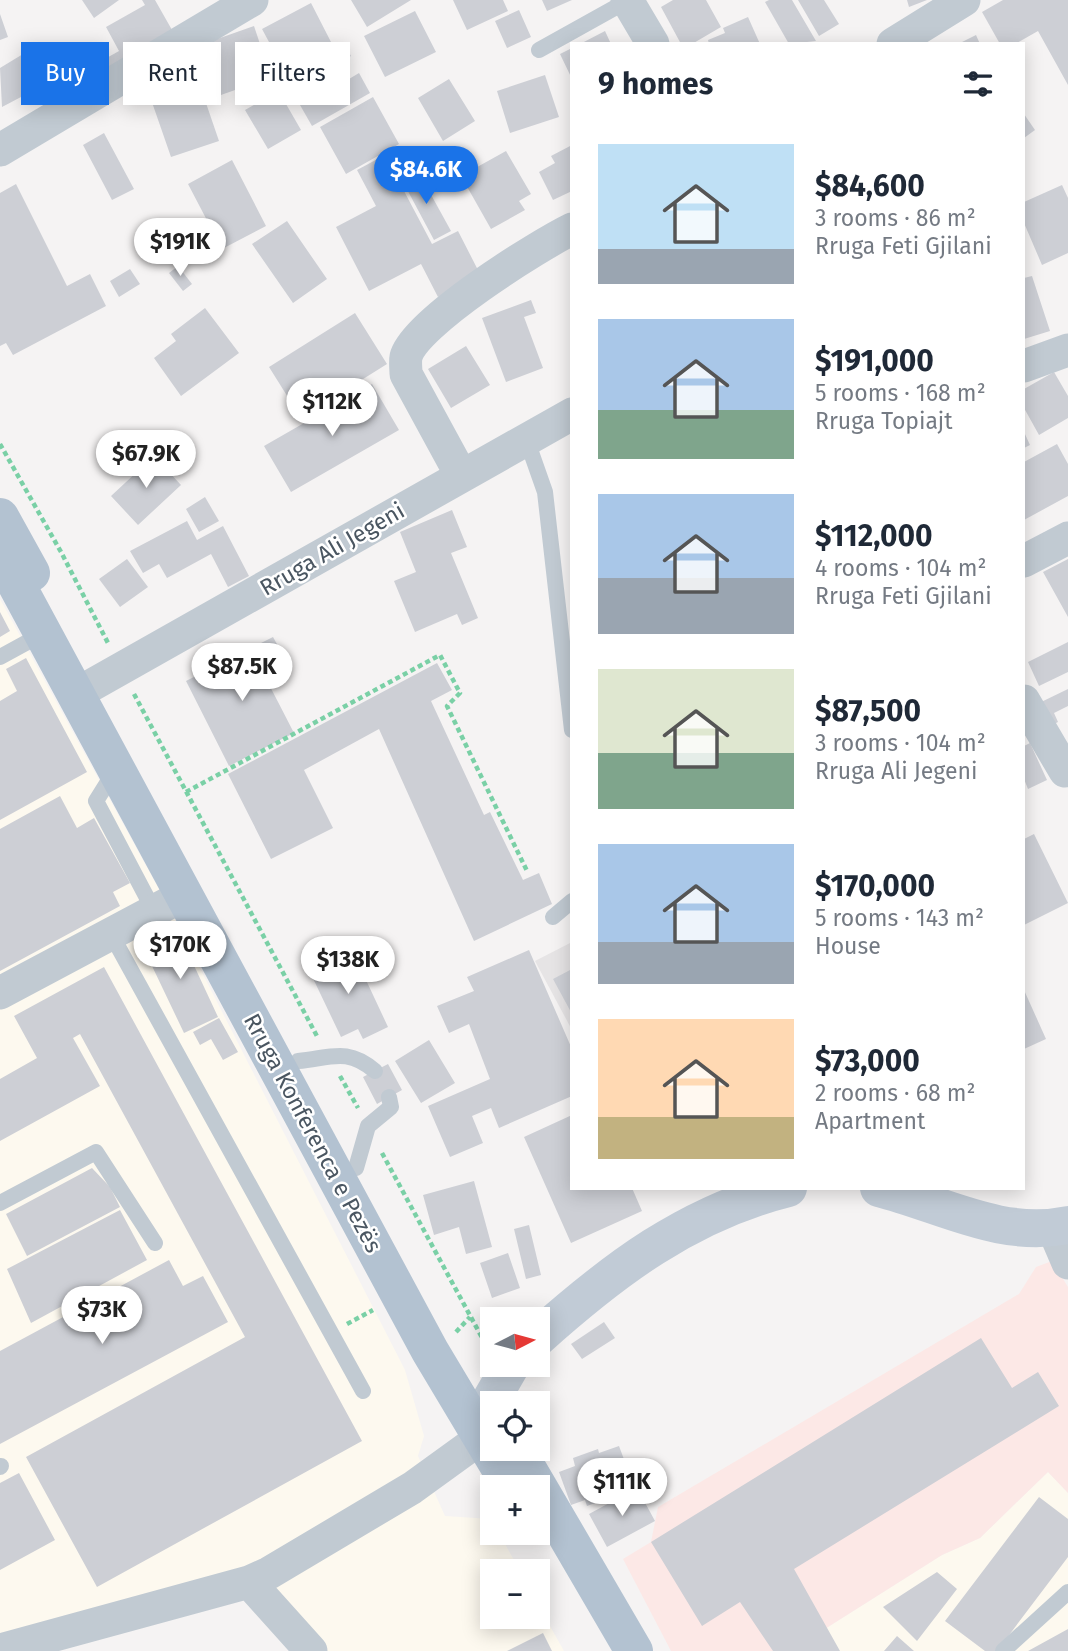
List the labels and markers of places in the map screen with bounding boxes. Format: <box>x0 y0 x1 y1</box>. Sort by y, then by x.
pin: $84.6K <box>369 146 483 206</box>
pin: $191K <box>131 218 229 278</box>
pin: $112K <box>283 378 381 438</box>
pin: $67.9K <box>89 430 203 490</box>
pin: $87.5K <box>185 644 299 703</box>
pin: $170K <box>131 922 229 981</box>
pin: $138K <box>299 936 397 996</box>
pin: $73K <box>61 1286 143 1346</box>
pin: $111K <box>573 1458 671 1518</box>

